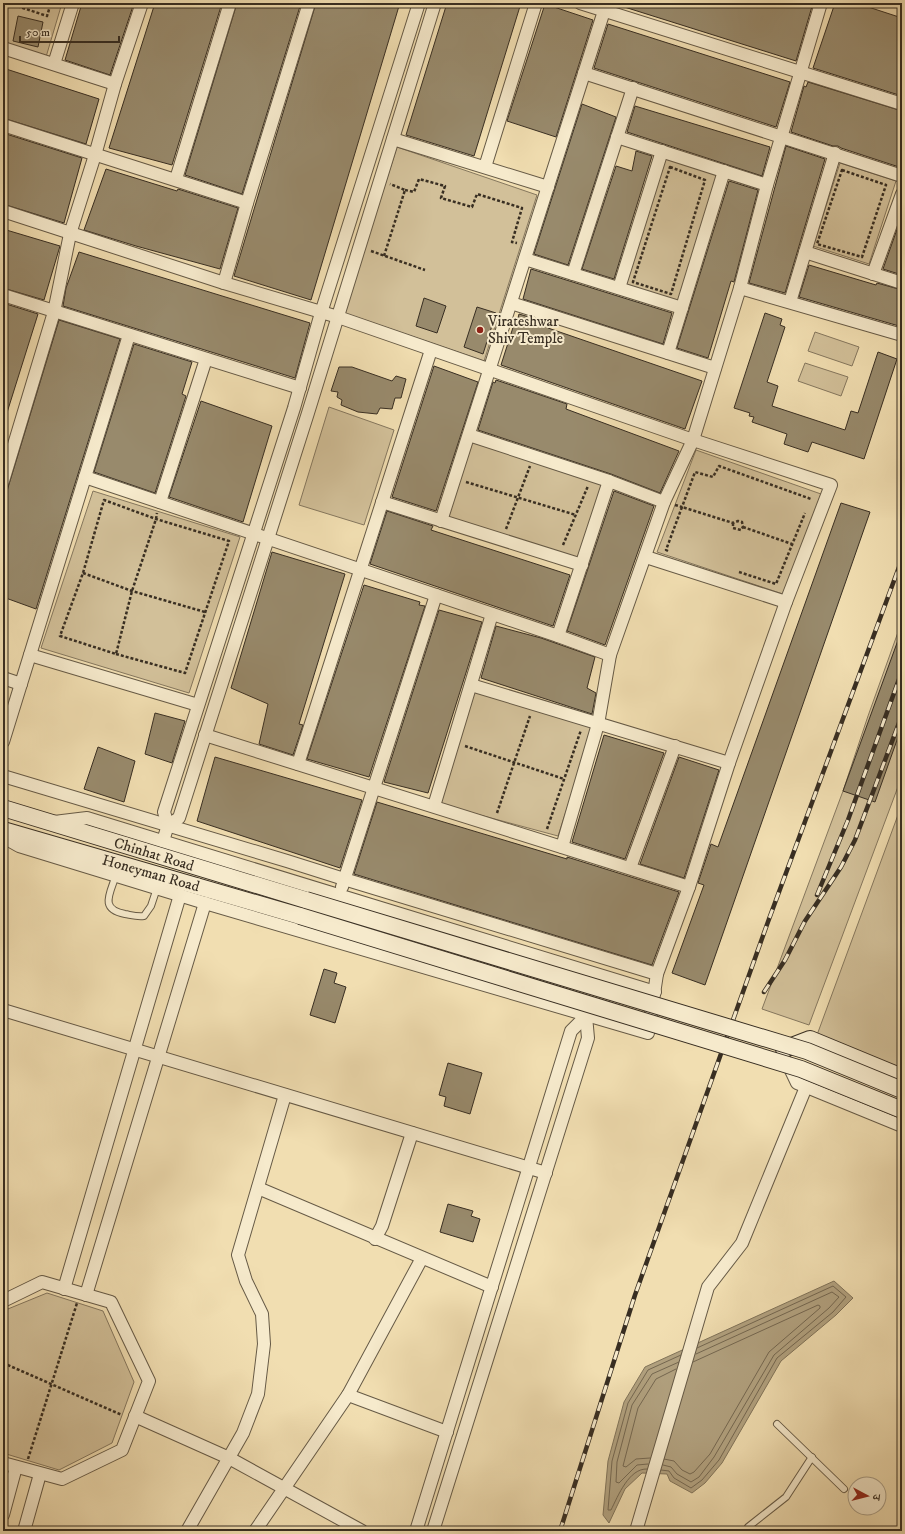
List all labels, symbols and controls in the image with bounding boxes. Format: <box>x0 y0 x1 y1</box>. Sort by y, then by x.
scale bar <box>20 18 119 44</box>
text: 50 m <box>26 25 50 40</box>
place label: Virateshwar Shiv Temple <box>487 312 563 348</box>
marker: Virateshwar Shiv Temple <box>475 325 485 335</box>
street label: Chinhat Road <box>111 833 197 876</box>
street label: Honeyman Road <box>100 850 202 897</box>
north arrow <box>847 1476 887 1516</box>
text: उ <box>868 1492 883 1502</box>

